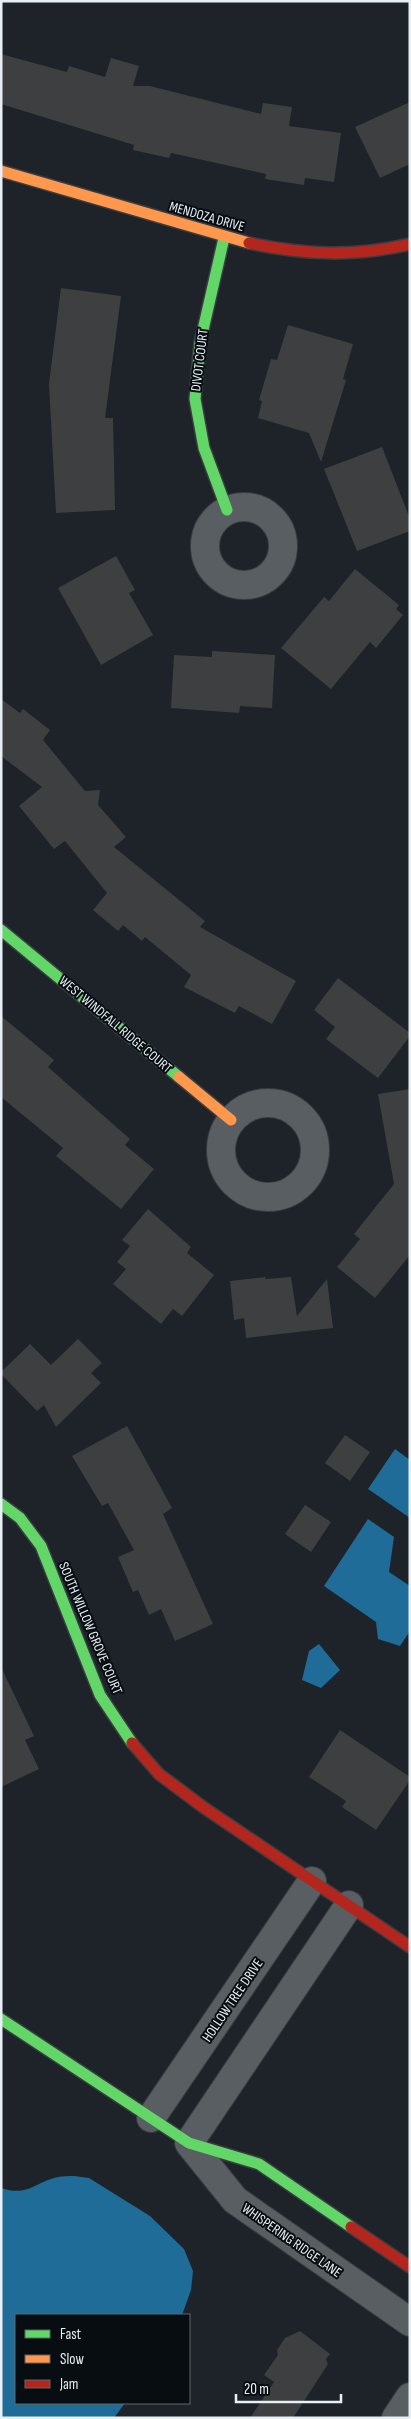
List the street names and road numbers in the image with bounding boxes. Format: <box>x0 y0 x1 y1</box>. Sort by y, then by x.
street label: MENDOZA DRIVE <box>167 198 247 235</box>
street label: DIVOT COURT <box>187 327 212 392</box>
street label: WEST WINDFALL RIDGE COURT <box>56 972 176 1077</box>
street label: SOUTH WILLOW GROVE COURT <box>55 1560 126 1697</box>
street label: HOLLOW TREE DRIVE <box>198 1955 267 2045</box>
street label: WHISPERING RIDGE LANE <box>239 2200 345 2281</box>

